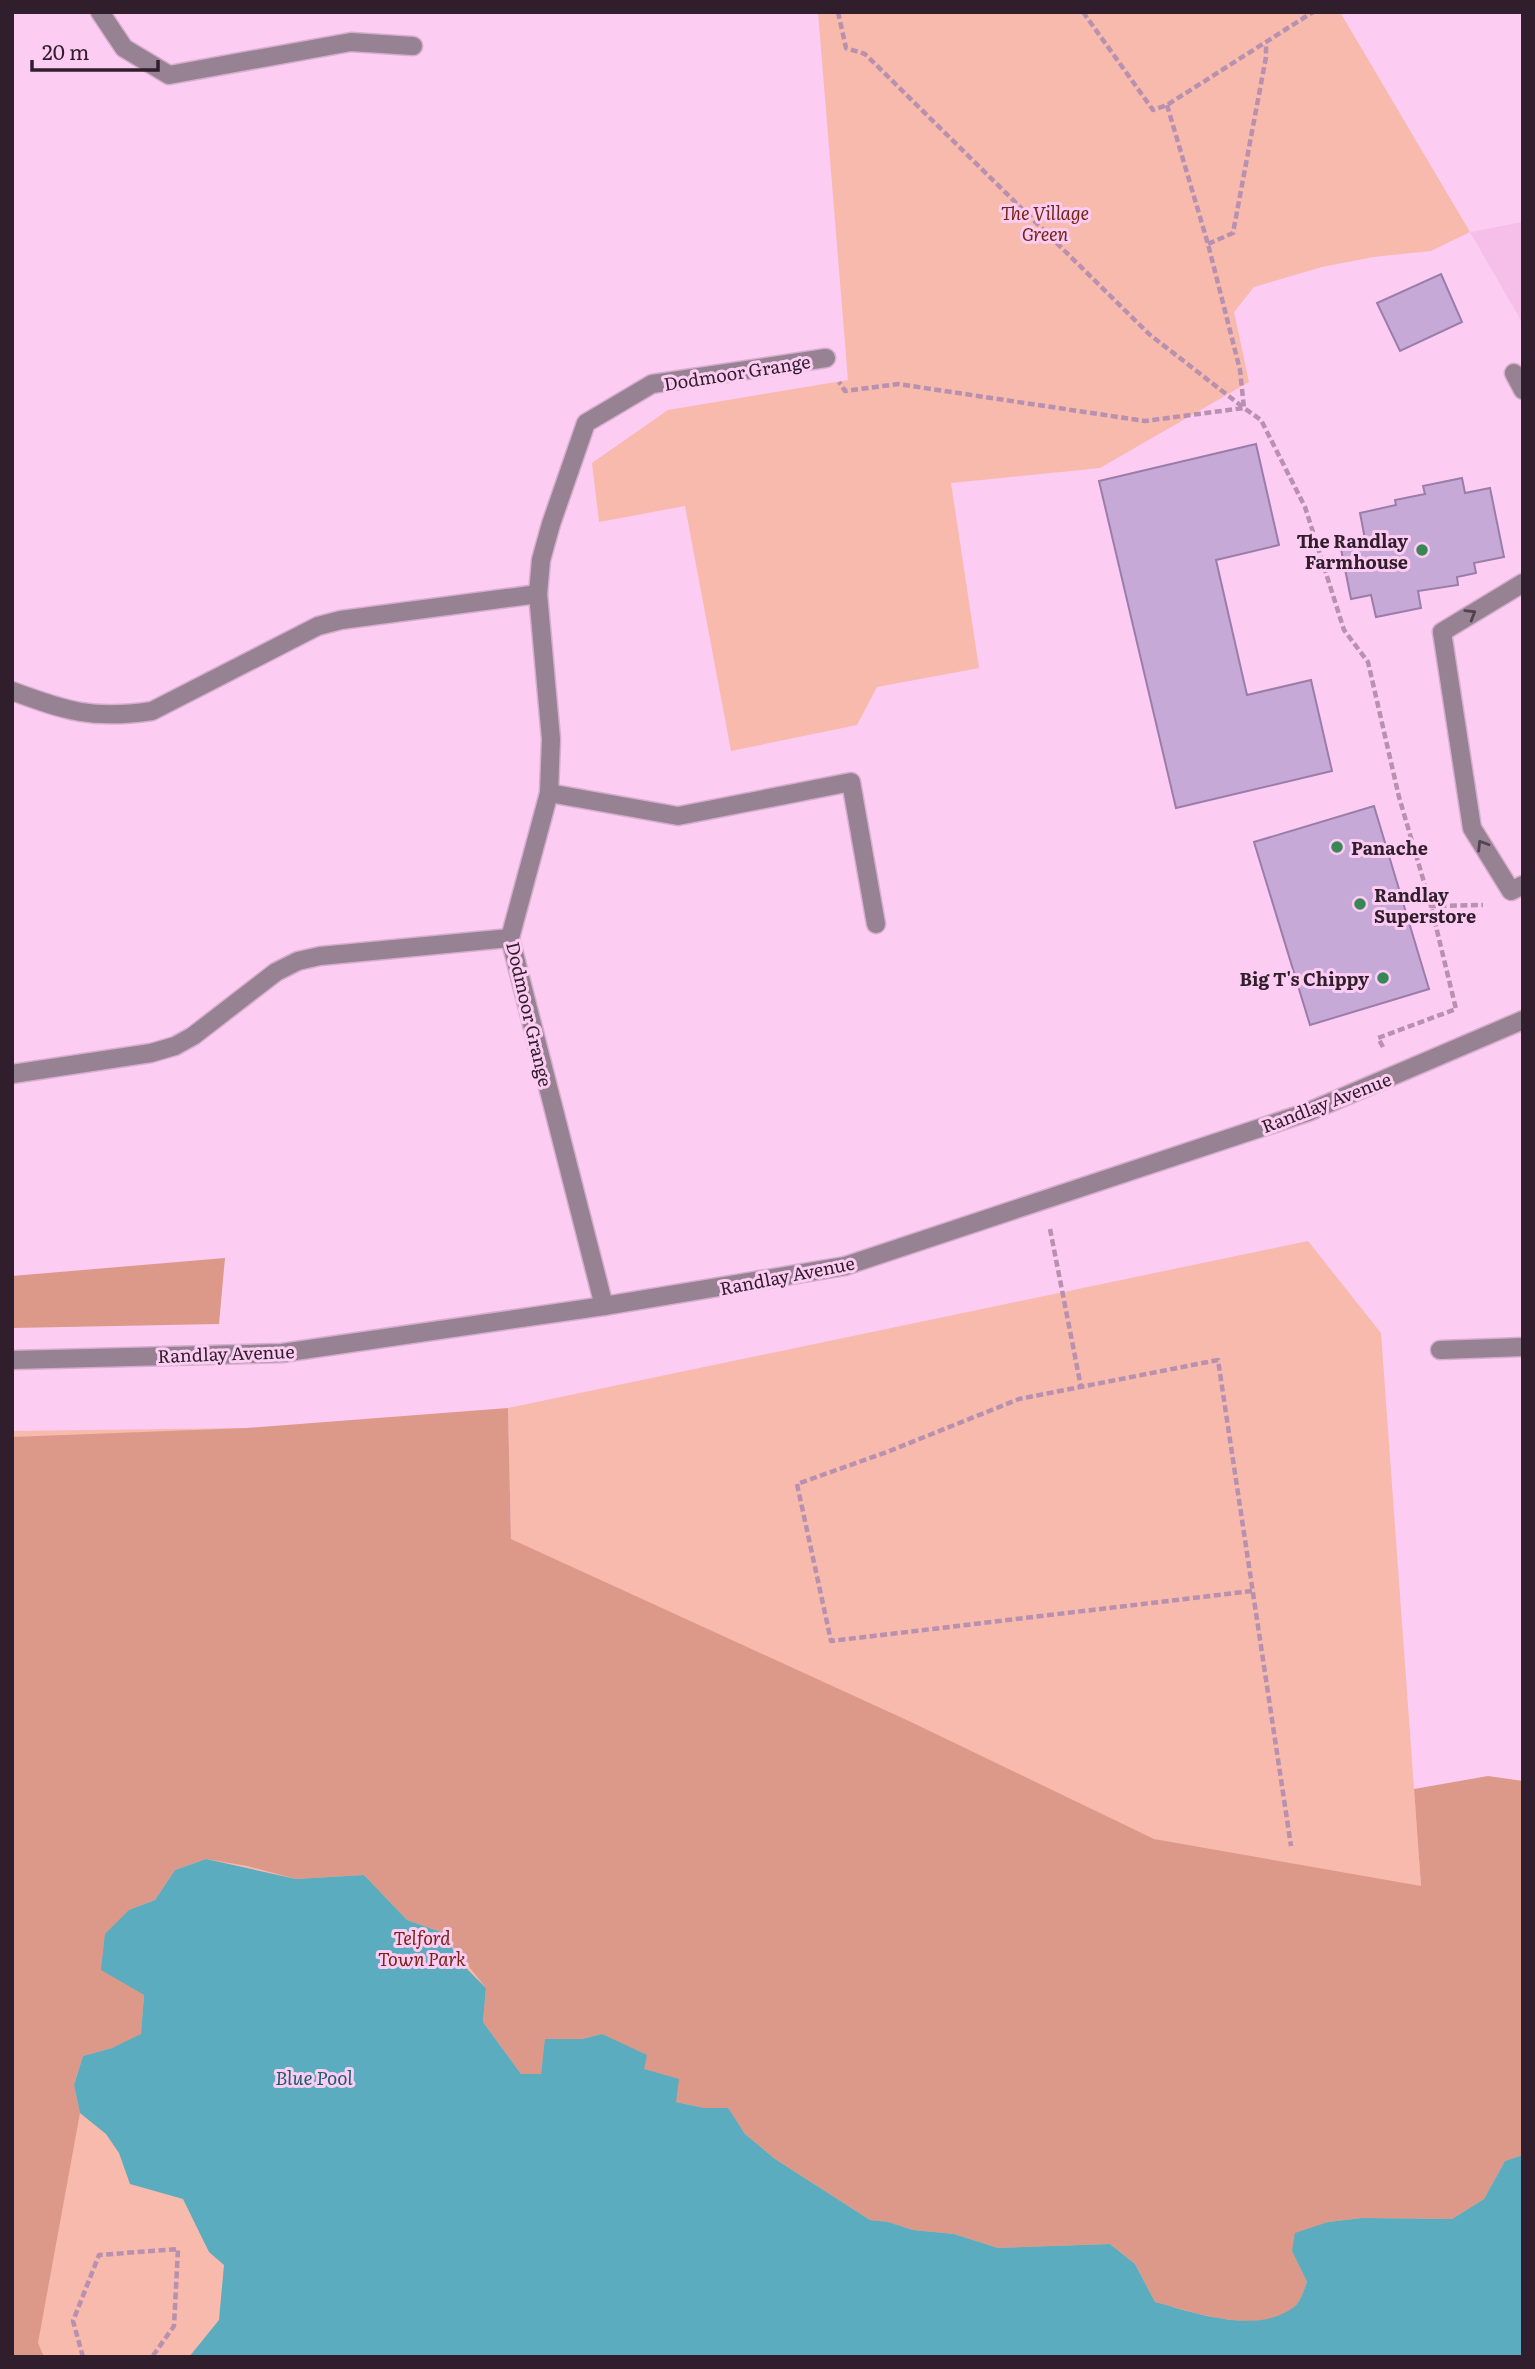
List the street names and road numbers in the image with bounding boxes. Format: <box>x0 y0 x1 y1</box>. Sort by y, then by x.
street label: Dodmoor Grange <box>662 347 812 397</box>
street label: Dodmoor Grange <box>500 939 560 1089</box>
street label: Randlay Avenue <box>1257 1065 1395 1139</box>
street label: Randlay Avenue <box>717 1249 857 1301</box>
street label: Randlay Avenue <box>157 1337 295 1369</box>

